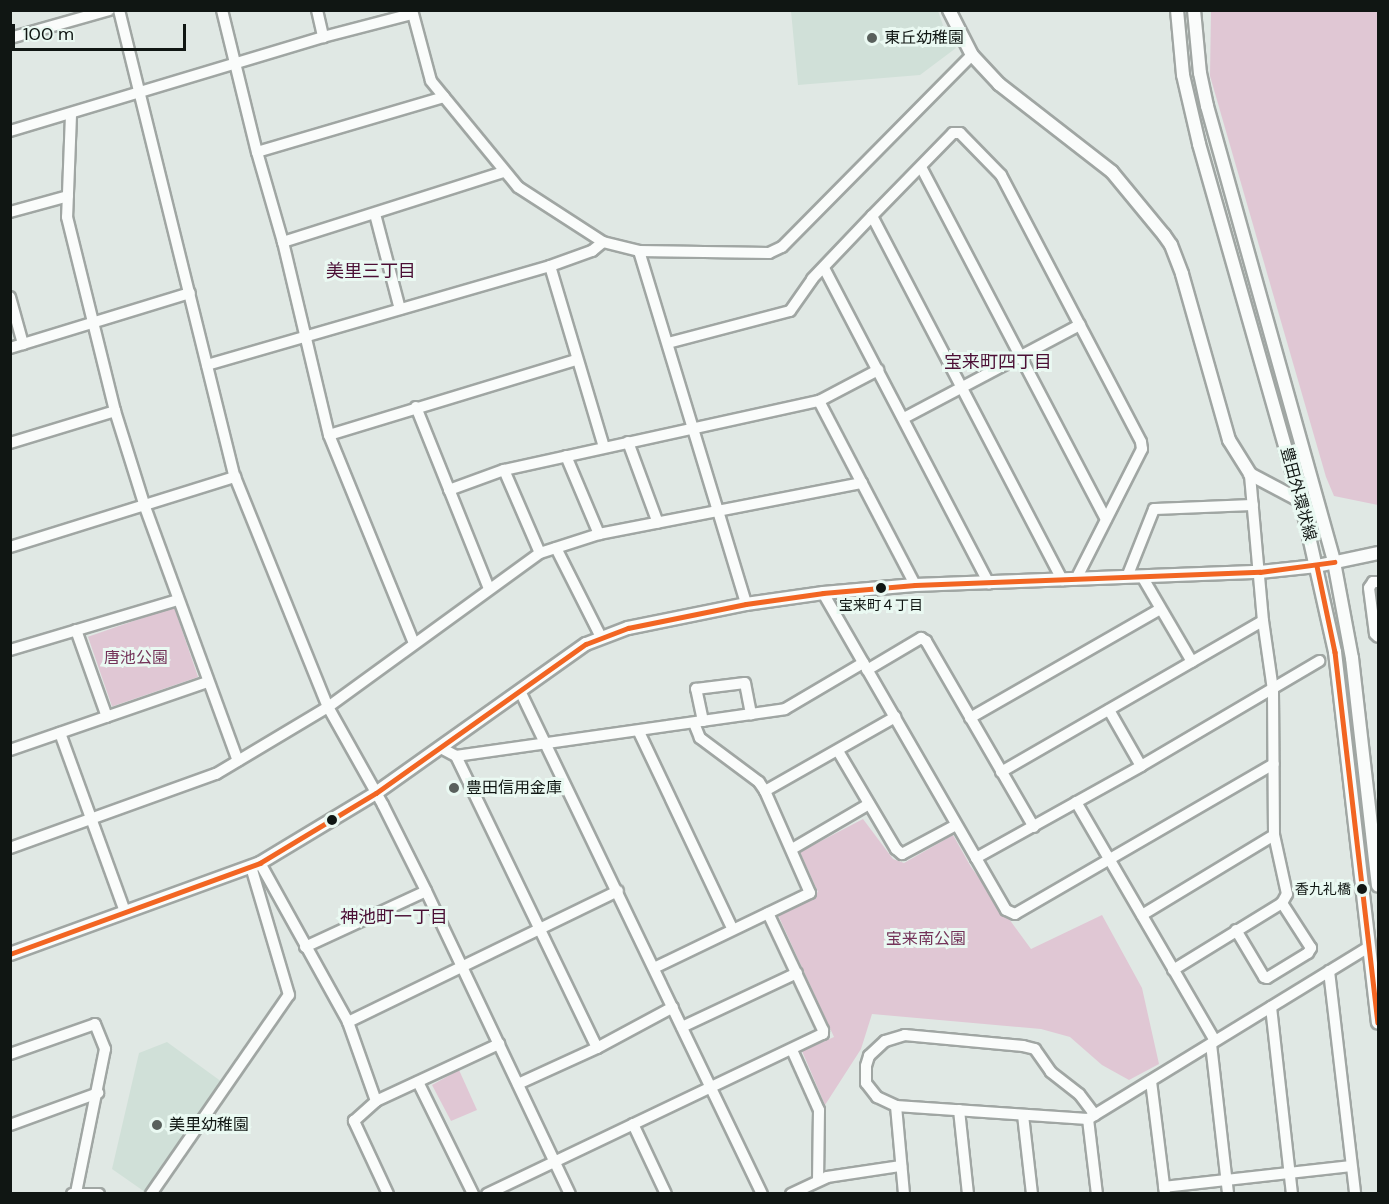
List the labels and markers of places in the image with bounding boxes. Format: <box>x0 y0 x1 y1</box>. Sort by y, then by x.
place label: 東丘幼稚園 <box>884 28 964 48</box>
marker: 東丘幼稚園 <box>865 31 879 45</box>
marker: 宝来町４丁目 <box>875 582 887 594</box>
place label: 宝来町４丁目 <box>839 597 923 613</box>
place label: 豊田信用金庫 <box>466 778 562 798</box>
marker: 豊田信用金庫 <box>447 781 461 795</box>
unlabelled marker <box>326 814 338 826</box>
place label: 香九礼橋 <box>1295 881 1351 897</box>
marker: 香九礼橋 <box>1356 883 1368 895</box>
place label: 美里幼稚園 <box>169 1115 249 1135</box>
marker: 美里幼稚園 <box>150 1118 164 1132</box>

